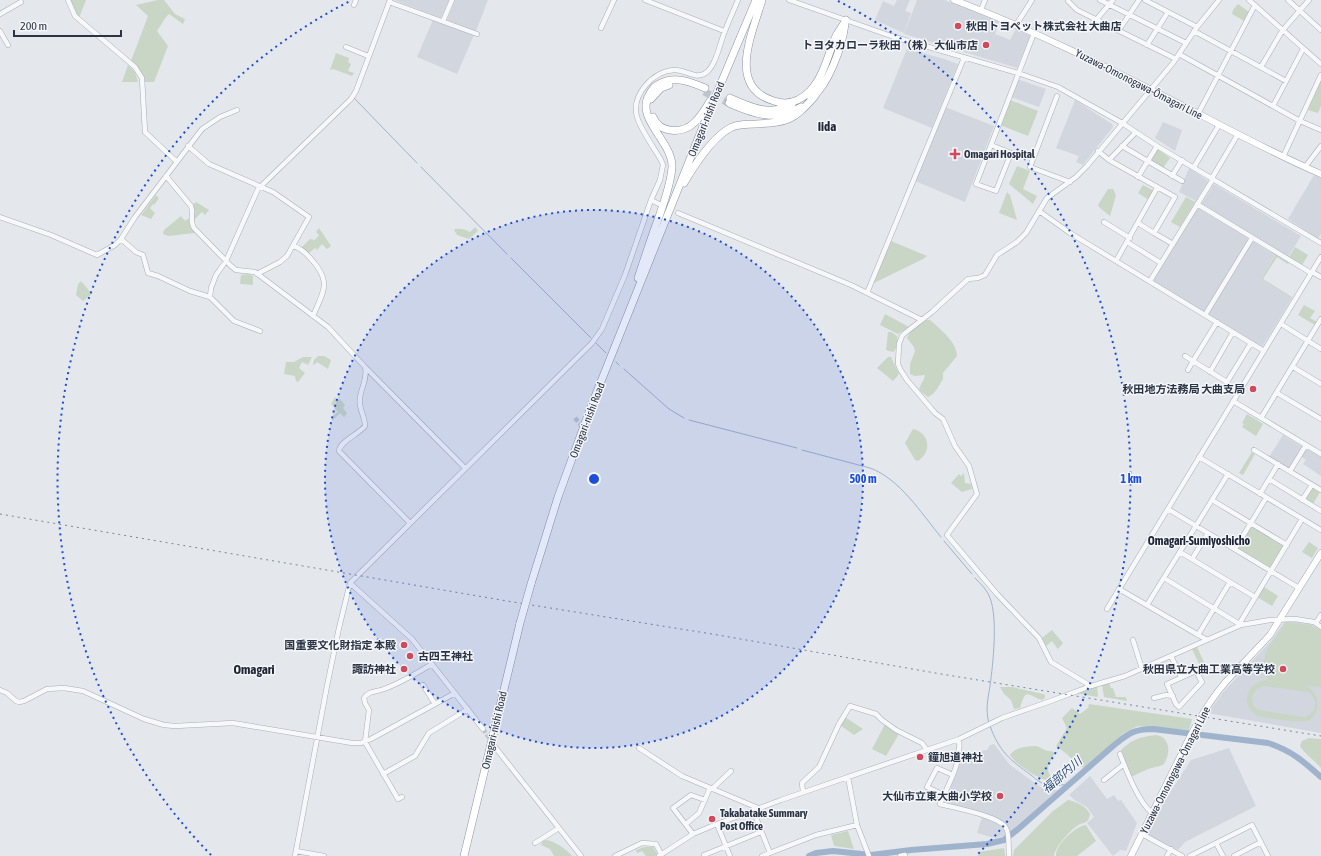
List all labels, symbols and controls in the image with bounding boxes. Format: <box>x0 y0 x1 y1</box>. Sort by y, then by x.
scale bar <box>14 12 121 38</box>
text: 200 m <box>20 19 47 33</box>
place label: 秋田トヨペット株式会社 大曲店 <box>966 20 1122 32</box>
marker: 秋田トヨペット株式会社 大曲店 <box>953 21 963 31</box>
place label: トヨタカローラ秋田（株）大仙市店 <box>802 39 978 51</box>
marker: トヨタカローラ秋田（株）大仙市店 <box>981 40 991 50</box>
street label: Yuzawa-Omonogawa-Ōmagari Line <box>1073 47 1205 121</box>
street label: Omagari-nishi Road <box>686 80 726 158</box>
district label: Iida <box>818 119 836 134</box>
marker: Omagari Hospital <box>949 148 961 160</box>
place label: Omagari Hospital <box>964 148 1036 160</box>
street label: Omagari-nishi Road <box>567 381 607 459</box>
place label: 秋田地方法務局 大曲支局 <box>1122 383 1245 395</box>
marker: 秋田地方法務局 大曲支局 <box>1248 384 1258 394</box>
centre of rings <box>587 472 601 486</box>
text: 500 m <box>849 472 877 486</box>
text: 1 km <box>1120 472 1142 486</box>
district label: Omagari-Sumiyoshicho <box>1148 534 1251 548</box>
place label: 国重要文化財指定 本殿 <box>284 639 396 651</box>
marker: 国重要文化財指定 本殿 <box>399 640 409 650</box>
place label: 古四王神社 <box>418 650 473 662</box>
marker: 古四王神社 <box>405 651 415 661</box>
district label: Omagari <box>233 662 275 677</box>
place label: 諏訪神社 <box>352 663 396 675</box>
place label: 秋田県立大曲工業高等学校 <box>1143 663 1275 675</box>
marker: 諏訪神社 <box>399 664 409 674</box>
marker: 秋田県立大曲工業高等学校 <box>1278 664 1288 674</box>
street label: Omagari-nishi Road <box>479 690 509 770</box>
street label: Yuzawa-Omonogawa-Ōmagari Line <box>1138 704 1212 836</box>
place label: 鐘旭道神社 <box>928 751 983 763</box>
marker: 鐘旭道神社 <box>915 752 925 762</box>
water label: 福部内川 <box>1039 753 1086 796</box>
place label: 大仙市立東大曲小学校 <box>882 790 992 802</box>
marker: 大仙市立東大曲小学校 <box>995 791 1005 801</box>
place label: Takabatake Summary Post Office <box>720 807 808 832</box>
marker: Takabatake Summary Post Office <box>707 814 717 824</box>

